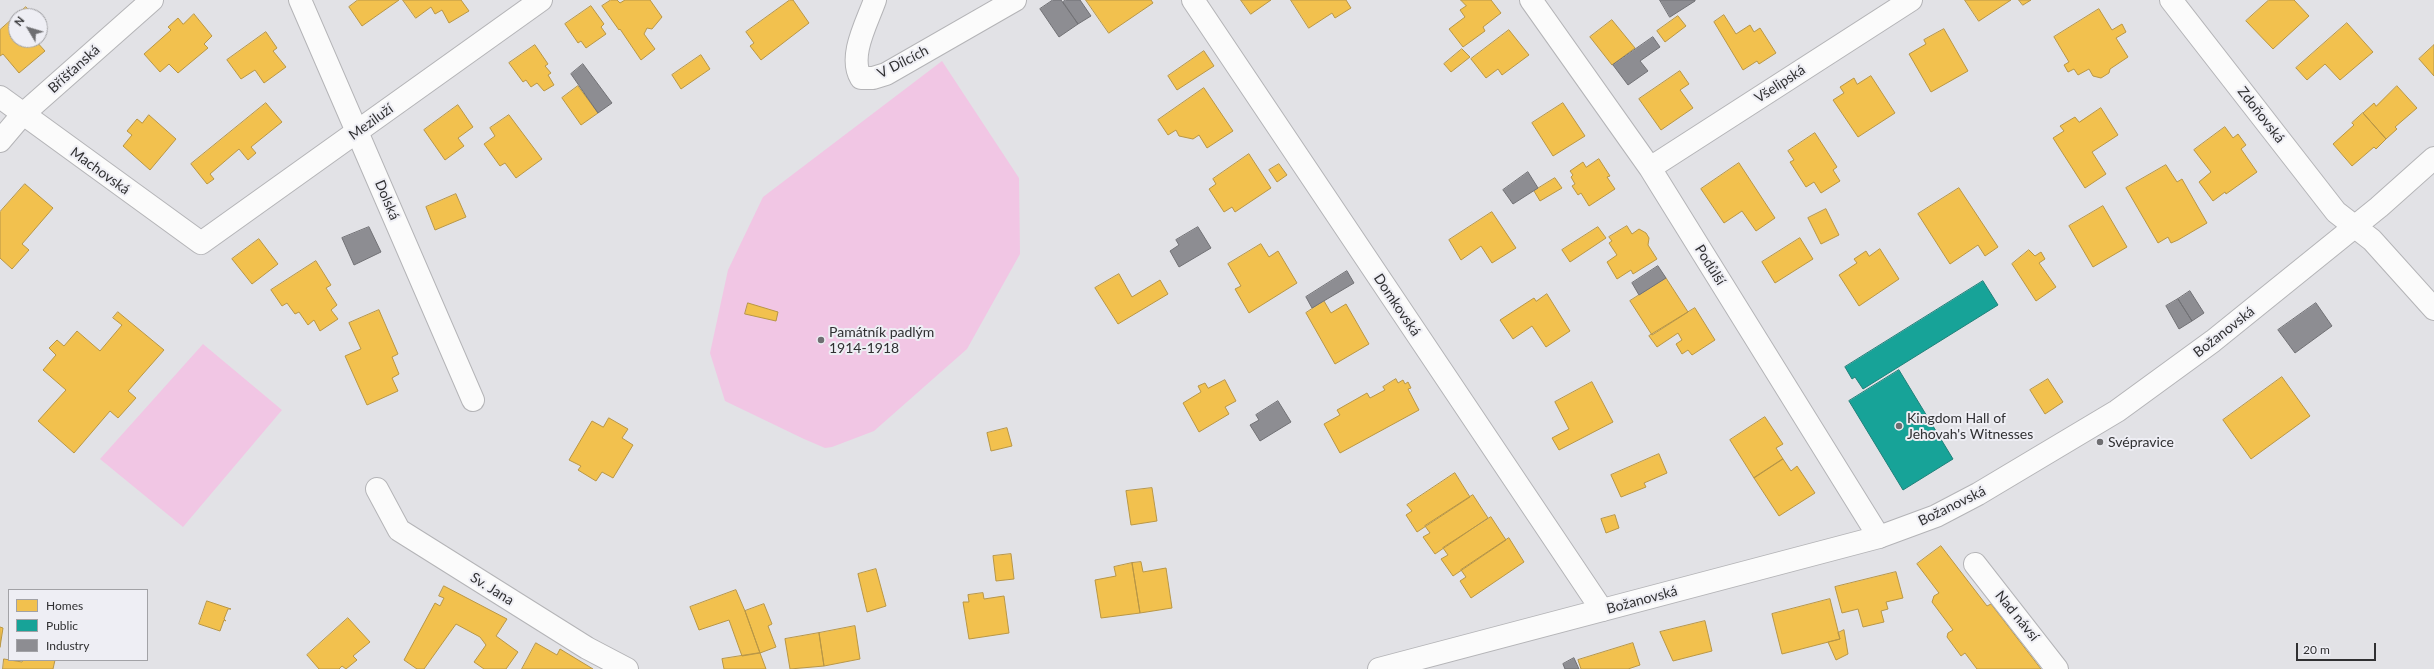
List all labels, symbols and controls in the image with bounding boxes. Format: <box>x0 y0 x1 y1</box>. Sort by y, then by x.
north arrow <box>8 8 48 48</box>
text: N <box>11 14 27 28</box>
street label: Bříšťanská <box>45 41 103 97</box>
street label: V Dílcích <box>875 42 931 82</box>
street label: Všelipská <box>1751 61 1809 107</box>
street label: Zdoňovská <box>2234 84 2288 146</box>
street label: Meziluží <box>346 100 396 144</box>
street label: Machovská <box>67 144 133 198</box>
street label: Dolská <box>371 177 403 223</box>
street label: Podůlší <box>1691 242 1729 288</box>
street label: Domkovská <box>1370 271 1424 339</box>
street label: Božanovská <box>2190 303 2258 361</box>
place label: Památník padlým 1914-1918 <box>829 324 934 356</box>
marker: Památník padlým 1914-1918 <box>816 335 826 345</box>
place label: Kingdom Hall of Jehovah's Witnesses <box>1907 410 2033 442</box>
marker: Kingdom Hall of Jehovah's Witnesses <box>1894 421 1904 431</box>
place label: Svépravice <box>2108 434 2174 450</box>
marker: Svépravice <box>2095 437 2105 447</box>
street label: Božanovská <box>1916 482 1988 530</box>
street label: Sv. Jana <box>467 569 517 609</box>
street label: Božanovská <box>1605 582 1679 618</box>
street label: Nad návsí <box>1992 587 2042 645</box>
legend <box>8 589 148 661</box>
text: Homes <box>46 598 83 613</box>
text: Public <box>46 618 78 633</box>
scale bar <box>2298 635 2378 661</box>
text: Industry <box>46 638 89 653</box>
text: 20 m <box>2303 642 2330 657</box>

